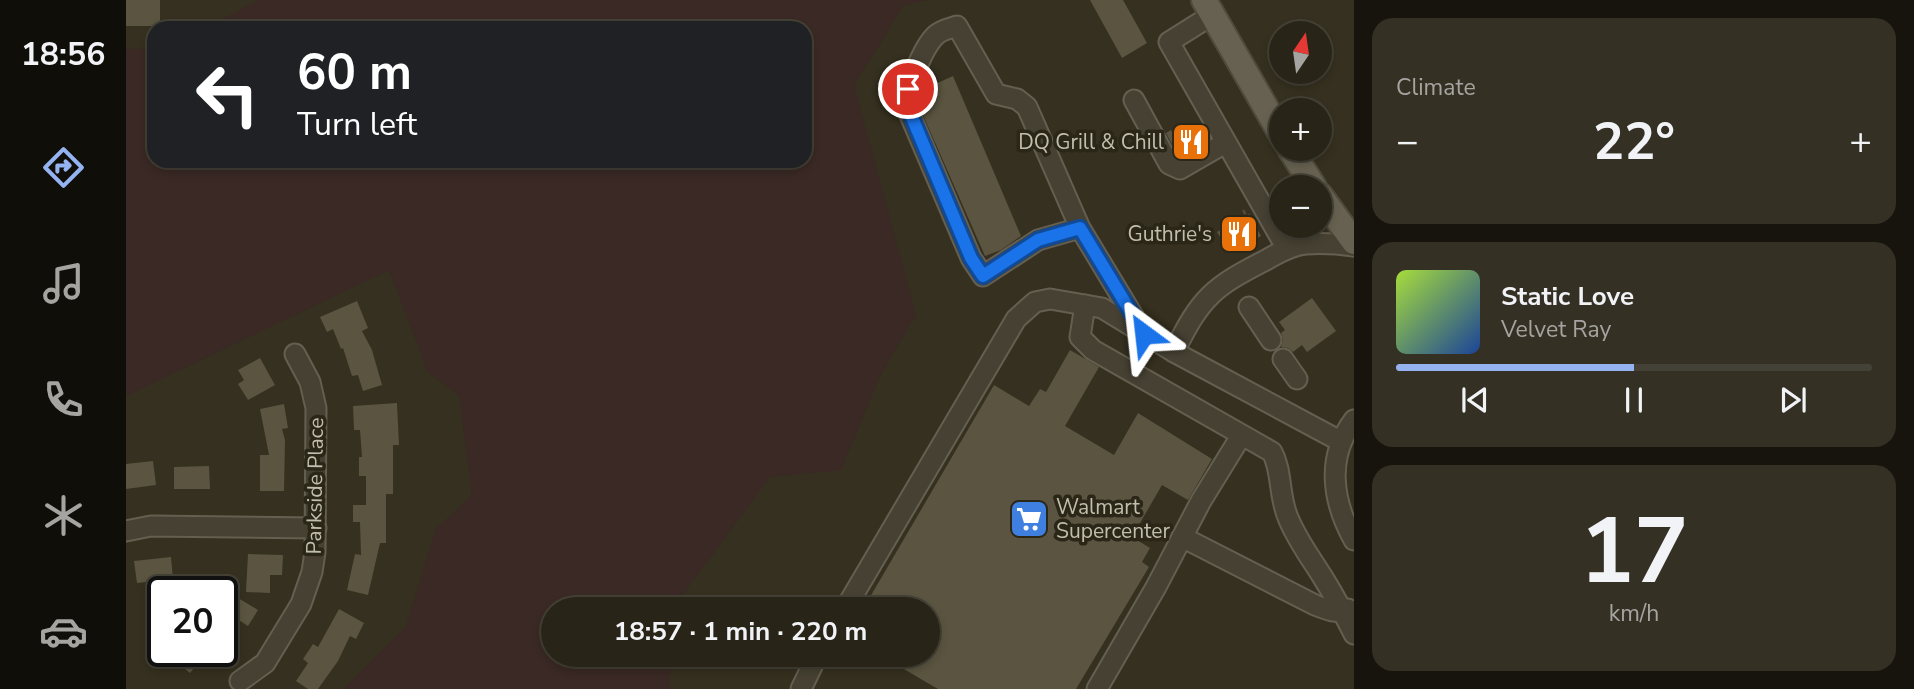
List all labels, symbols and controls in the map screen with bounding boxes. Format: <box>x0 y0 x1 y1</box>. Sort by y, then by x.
north arrow <box>1269 21 1332 84</box>
map controls <box>1269 21 1332 238</box>
text: 18:56 <box>21 33 105 76</box>
text: 60 m <box>297 39 412 106</box>
icon: left <box>182 49 273 140</box>
pin <box>878 59 938 119</box>
icon: arrive <box>889 70 927 108</box>
text: Climate <box>1396 72 1476 103</box>
button: + <box>1269 98 1332 161</box>
text: Turn left <box>297 103 417 146</box>
text: 22° <box>1593 106 1675 177</box>
text: − <box>1396 116 1419 167</box>
text: + <box>1849 116 1872 167</box>
restaurant icon: DQ Grill & Chill <box>1170 121 1212 163</box>
place label: DQ Grill & Chill <box>1018 128 1165 156</box>
icon: directions <box>39 143 88 192</box>
button: − <box>1269 175 1332 238</box>
restaurant icon: Guthrie's <box>1218 213 1260 255</box>
place label: Guthrie's <box>1127 220 1212 248</box>
icon: music <box>39 259 88 308</box>
text: Static Love <box>1501 279 1634 314</box>
position arrow <box>1107 297 1181 371</box>
text: Velvet Ray <box>1501 314 1611 345</box>
icon: phone <box>39 375 88 424</box>
icon: previous <box>1456 381 1494 419</box>
icon: pause <box>1615 381 1653 419</box>
icon: next <box>1774 381 1812 419</box>
street label: Parkside Place <box>300 417 330 555</box>
text: 17 <box>1579 490 1689 614</box>
icon: climate <box>39 491 88 540</box>
place label: Walmart Supercenter <box>1056 493 1171 545</box>
supermarket icon: Walmart Supercenter <box>1008 498 1050 540</box>
speed limit sign: 20 <box>147 576 238 667</box>
text: km/h <box>1609 598 1659 629</box>
icon: car <box>39 607 88 656</box>
text: 18:57 · 1 min · 220 m <box>614 614 867 649</box>

